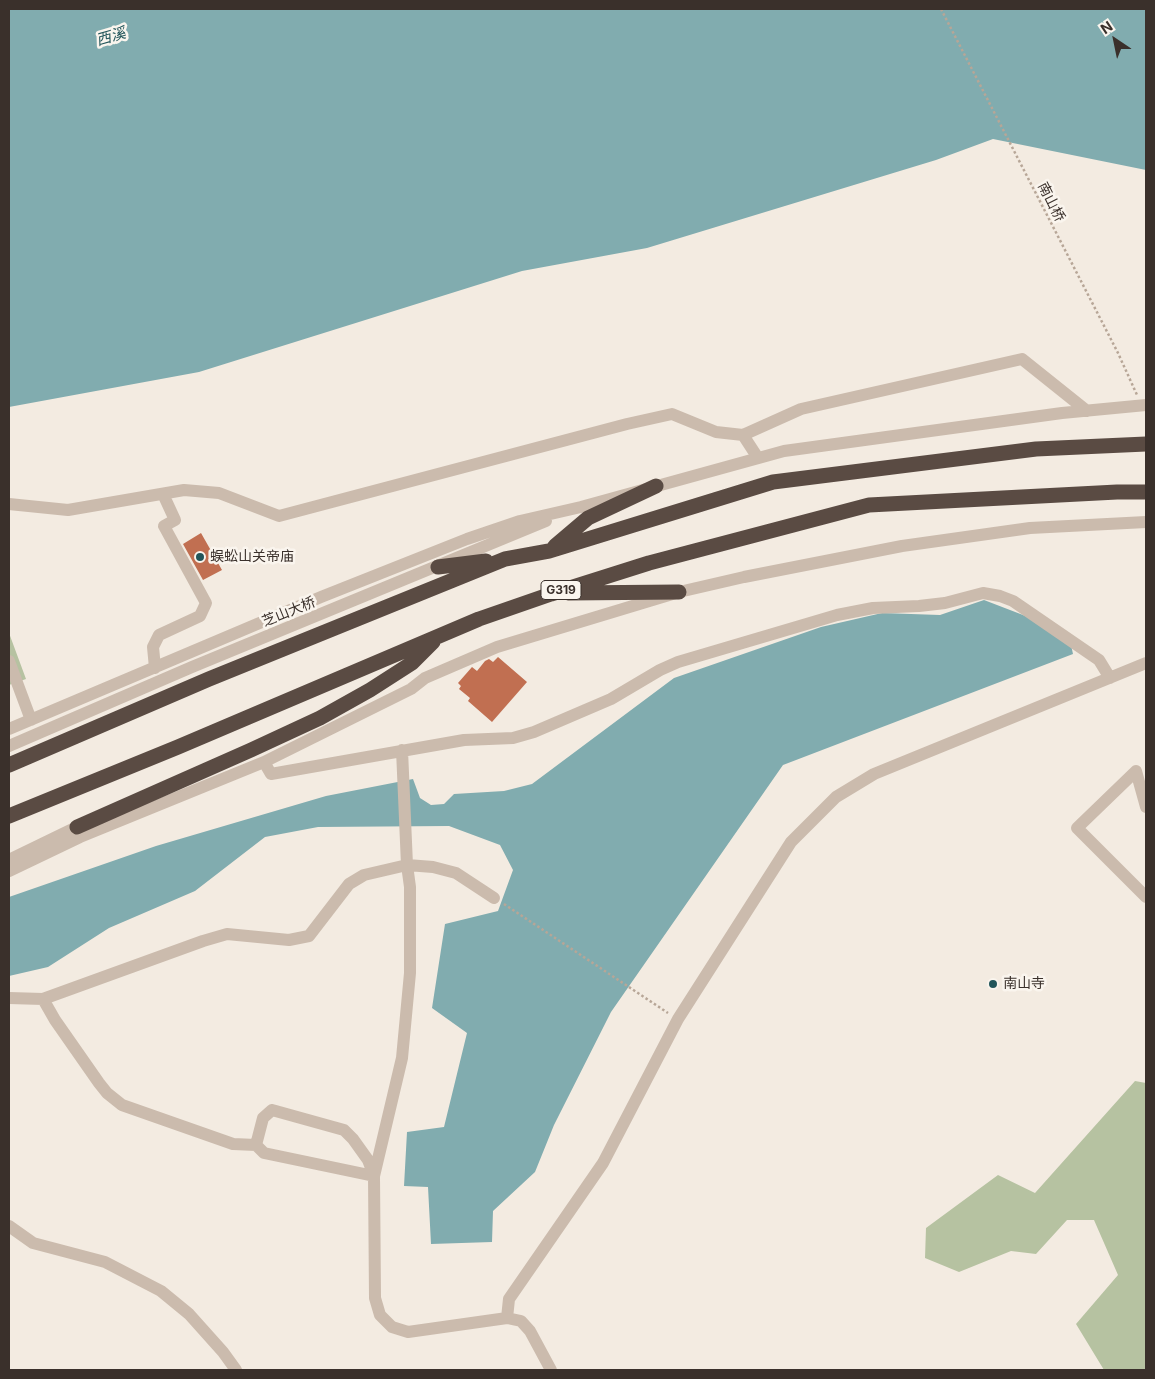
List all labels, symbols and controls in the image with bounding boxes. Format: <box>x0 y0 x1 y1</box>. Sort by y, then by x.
north arrow <box>1090 15 1140 65</box>
text: N <box>1097 17 1116 37</box>
water label: 西溪 <box>94 24 128 50</box>
street label: 南山桥 <box>1034 179 1068 225</box>
place label: 蜈蚣山关帝庙 <box>210 549 294 565</box>
marker: 蜈蚣山关帝庙 <box>194 551 206 563</box>
road number: G319 <box>541 580 581 600</box>
street label: 芝山大桥 <box>260 594 318 630</box>
place label: 南山寺 <box>1003 976 1045 992</box>
marker: 南山寺 <box>987 978 999 990</box>

